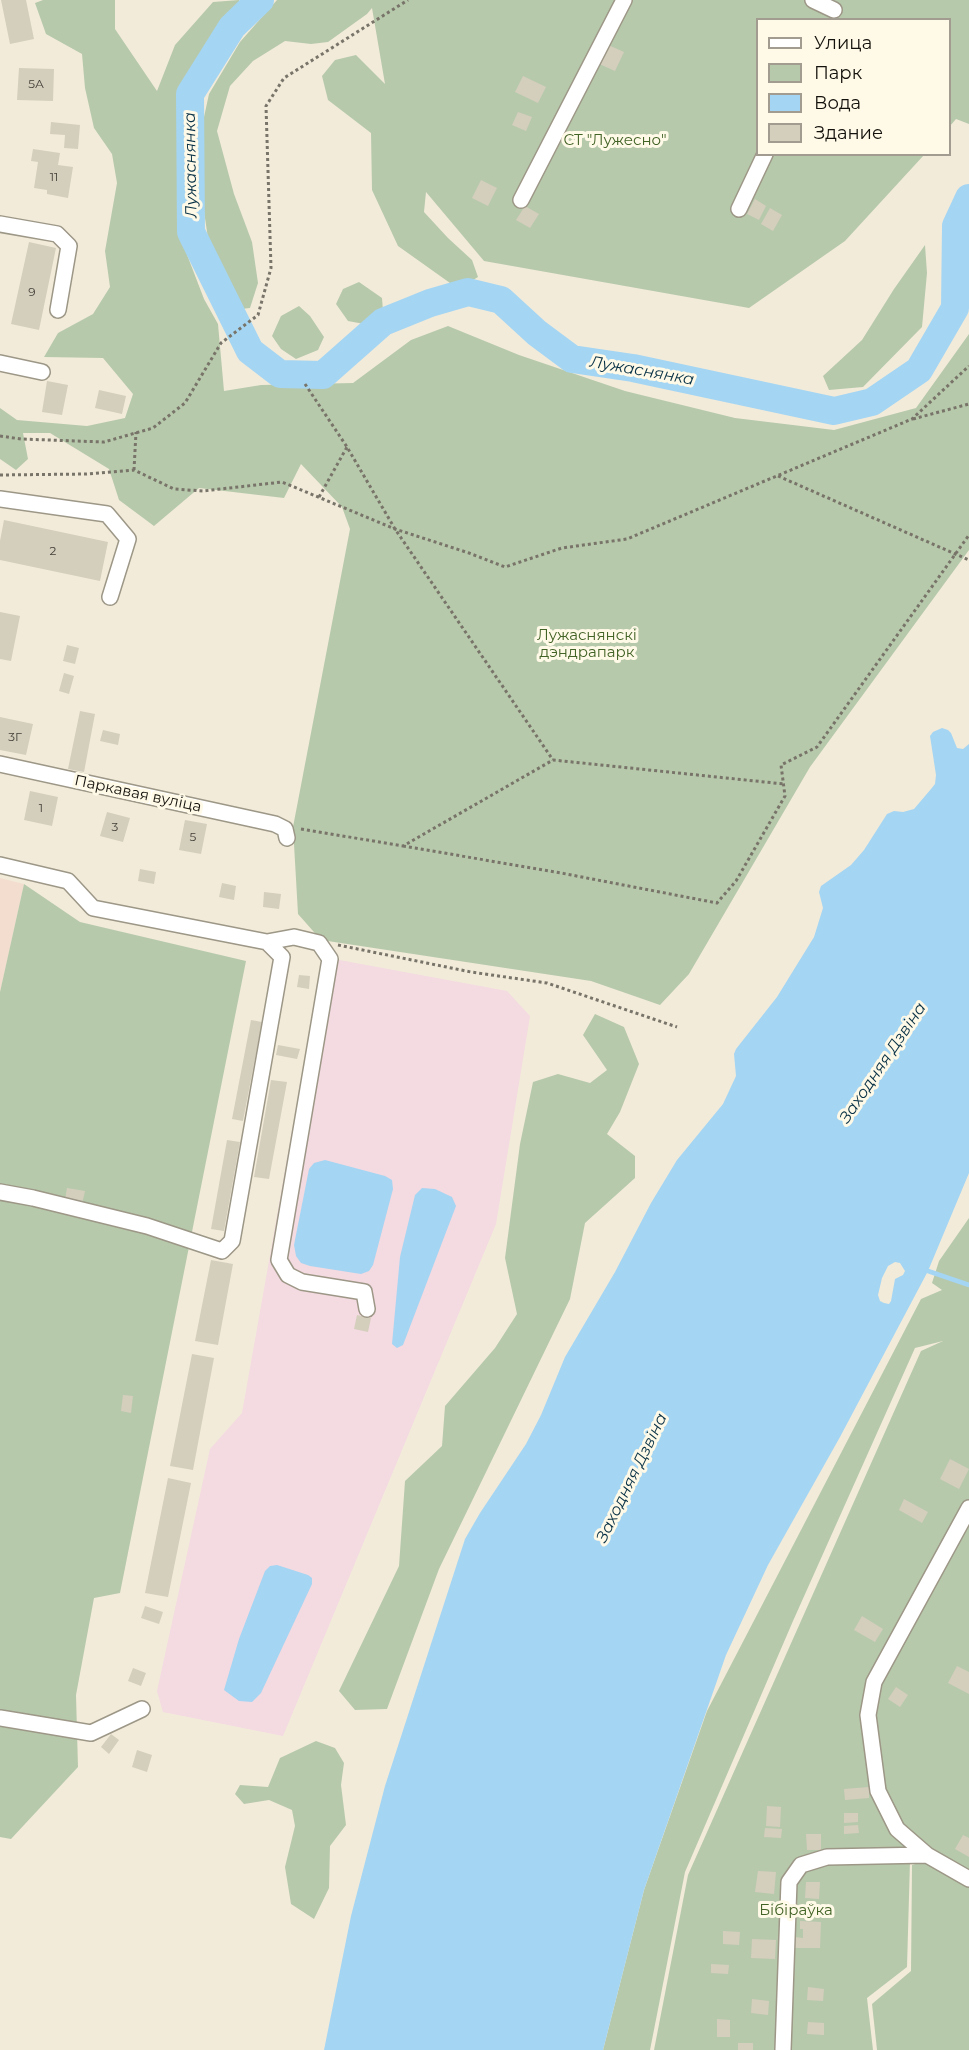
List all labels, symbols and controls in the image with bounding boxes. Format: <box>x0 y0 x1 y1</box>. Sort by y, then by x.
legend <box>756 18 951 156</box>
text: Улица <box>814 32 872 54</box>
text: Парк <box>814 62 862 84</box>
house number: 5А <box>28 77 44 91</box>
text: Вода <box>814 92 861 114</box>
water label: Лужаснянка <box>180 112 202 218</box>
text: Здание <box>814 122 883 144</box>
park label: СТ "Лужесно" <box>564 132 666 150</box>
house number: 11 <box>50 170 58 184</box>
house number: 9 <box>28 285 36 299</box>
water label: Лужаснянка <box>588 352 696 390</box>
house number: 2 <box>50 544 56 558</box>
park label: Лужаснянскі дэндрапарк <box>537 627 637 662</box>
house number: 3Г <box>8 730 22 744</box>
street label: Паркавая вуліца <box>73 772 203 816</box>
house number: 1 <box>39 801 43 815</box>
house number: 3 <box>112 820 118 834</box>
house number: 5 <box>190 830 196 844</box>
water label: Заходняя Дзвіна <box>836 999 930 1127</box>
water label: Заходняя Дзвіна <box>592 1410 672 1546</box>
park label: Бібіраўка <box>759 1902 833 1920</box>

